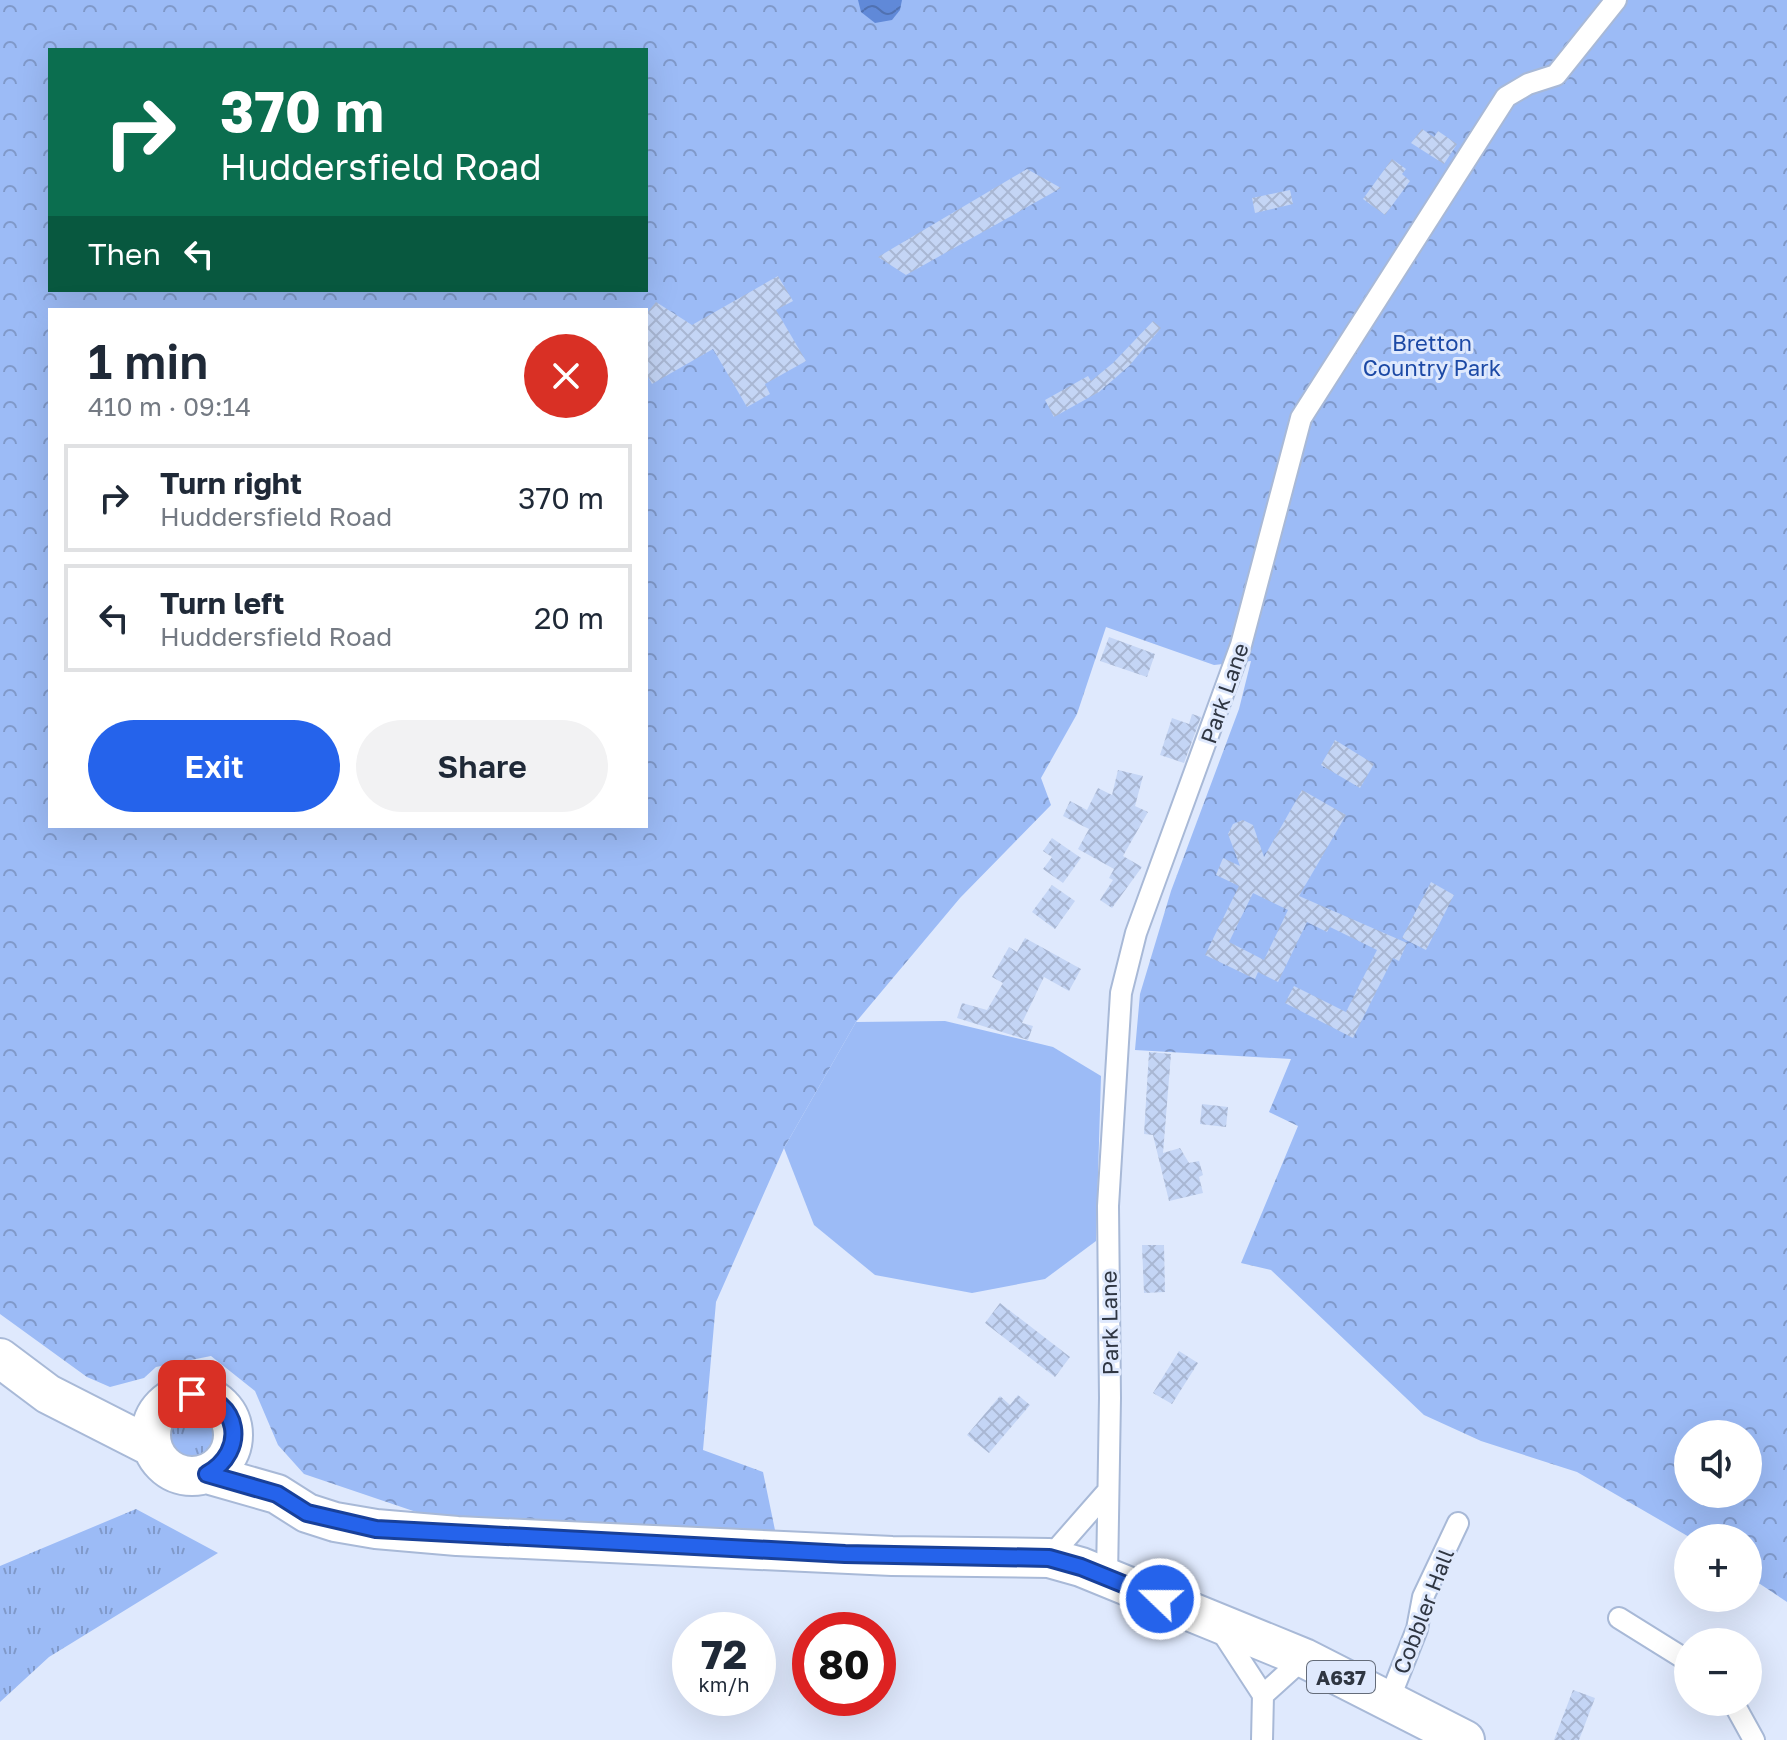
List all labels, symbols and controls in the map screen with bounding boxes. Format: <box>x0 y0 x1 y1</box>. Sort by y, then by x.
text: 370 m <box>220 77 384 144</box>
icon: right <box>88 80 192 184</box>
text: Huddersfield Road <box>220 145 542 188</box>
icon: left <box>177 232 221 276</box>
text: Then <box>88 236 161 272</box>
park label: Bretton Country Park <box>1363 329 1501 381</box>
text: 1 min <box>88 332 208 390</box>
button: close <box>524 334 608 418</box>
text: 410 m · 09:14 <box>88 391 251 422</box>
text: Turn right <box>160 465 302 501</box>
icon: right <box>92 476 136 520</box>
text: 370 m <box>518 480 604 516</box>
text: Huddersfield Road <box>160 501 392 532</box>
text: Turn left <box>160 585 285 621</box>
icon: left <box>92 596 136 640</box>
text: 20 m <box>534 600 604 636</box>
text: Huddersfield Road <box>160 621 392 652</box>
street label: Park Lane <box>1194 639 1254 747</box>
button: Exit <box>88 720 340 812</box>
button: Share <box>356 720 608 812</box>
street label: Park Lane <box>1095 1270 1123 1376</box>
pin <box>158 1360 226 1428</box>
icon: arrive <box>170 1372 214 1416</box>
map controls <box>1674 1420 1762 1716</box>
button: sound <box>1674 1420 1762 1508</box>
button: + <box>1674 1524 1762 1612</box>
street label: Cobbler Hall <box>1387 1544 1459 1678</box>
position arrow <box>1118 1557 1202 1641</box>
speed limit sign: 80 <box>792 1612 896 1716</box>
button: − <box>1674 1628 1762 1716</box>
text: 72 <box>701 1630 747 1678</box>
road number: A637 <box>1307 1661 1375 1693</box>
text: km/h <box>699 1672 749 1696</box>

